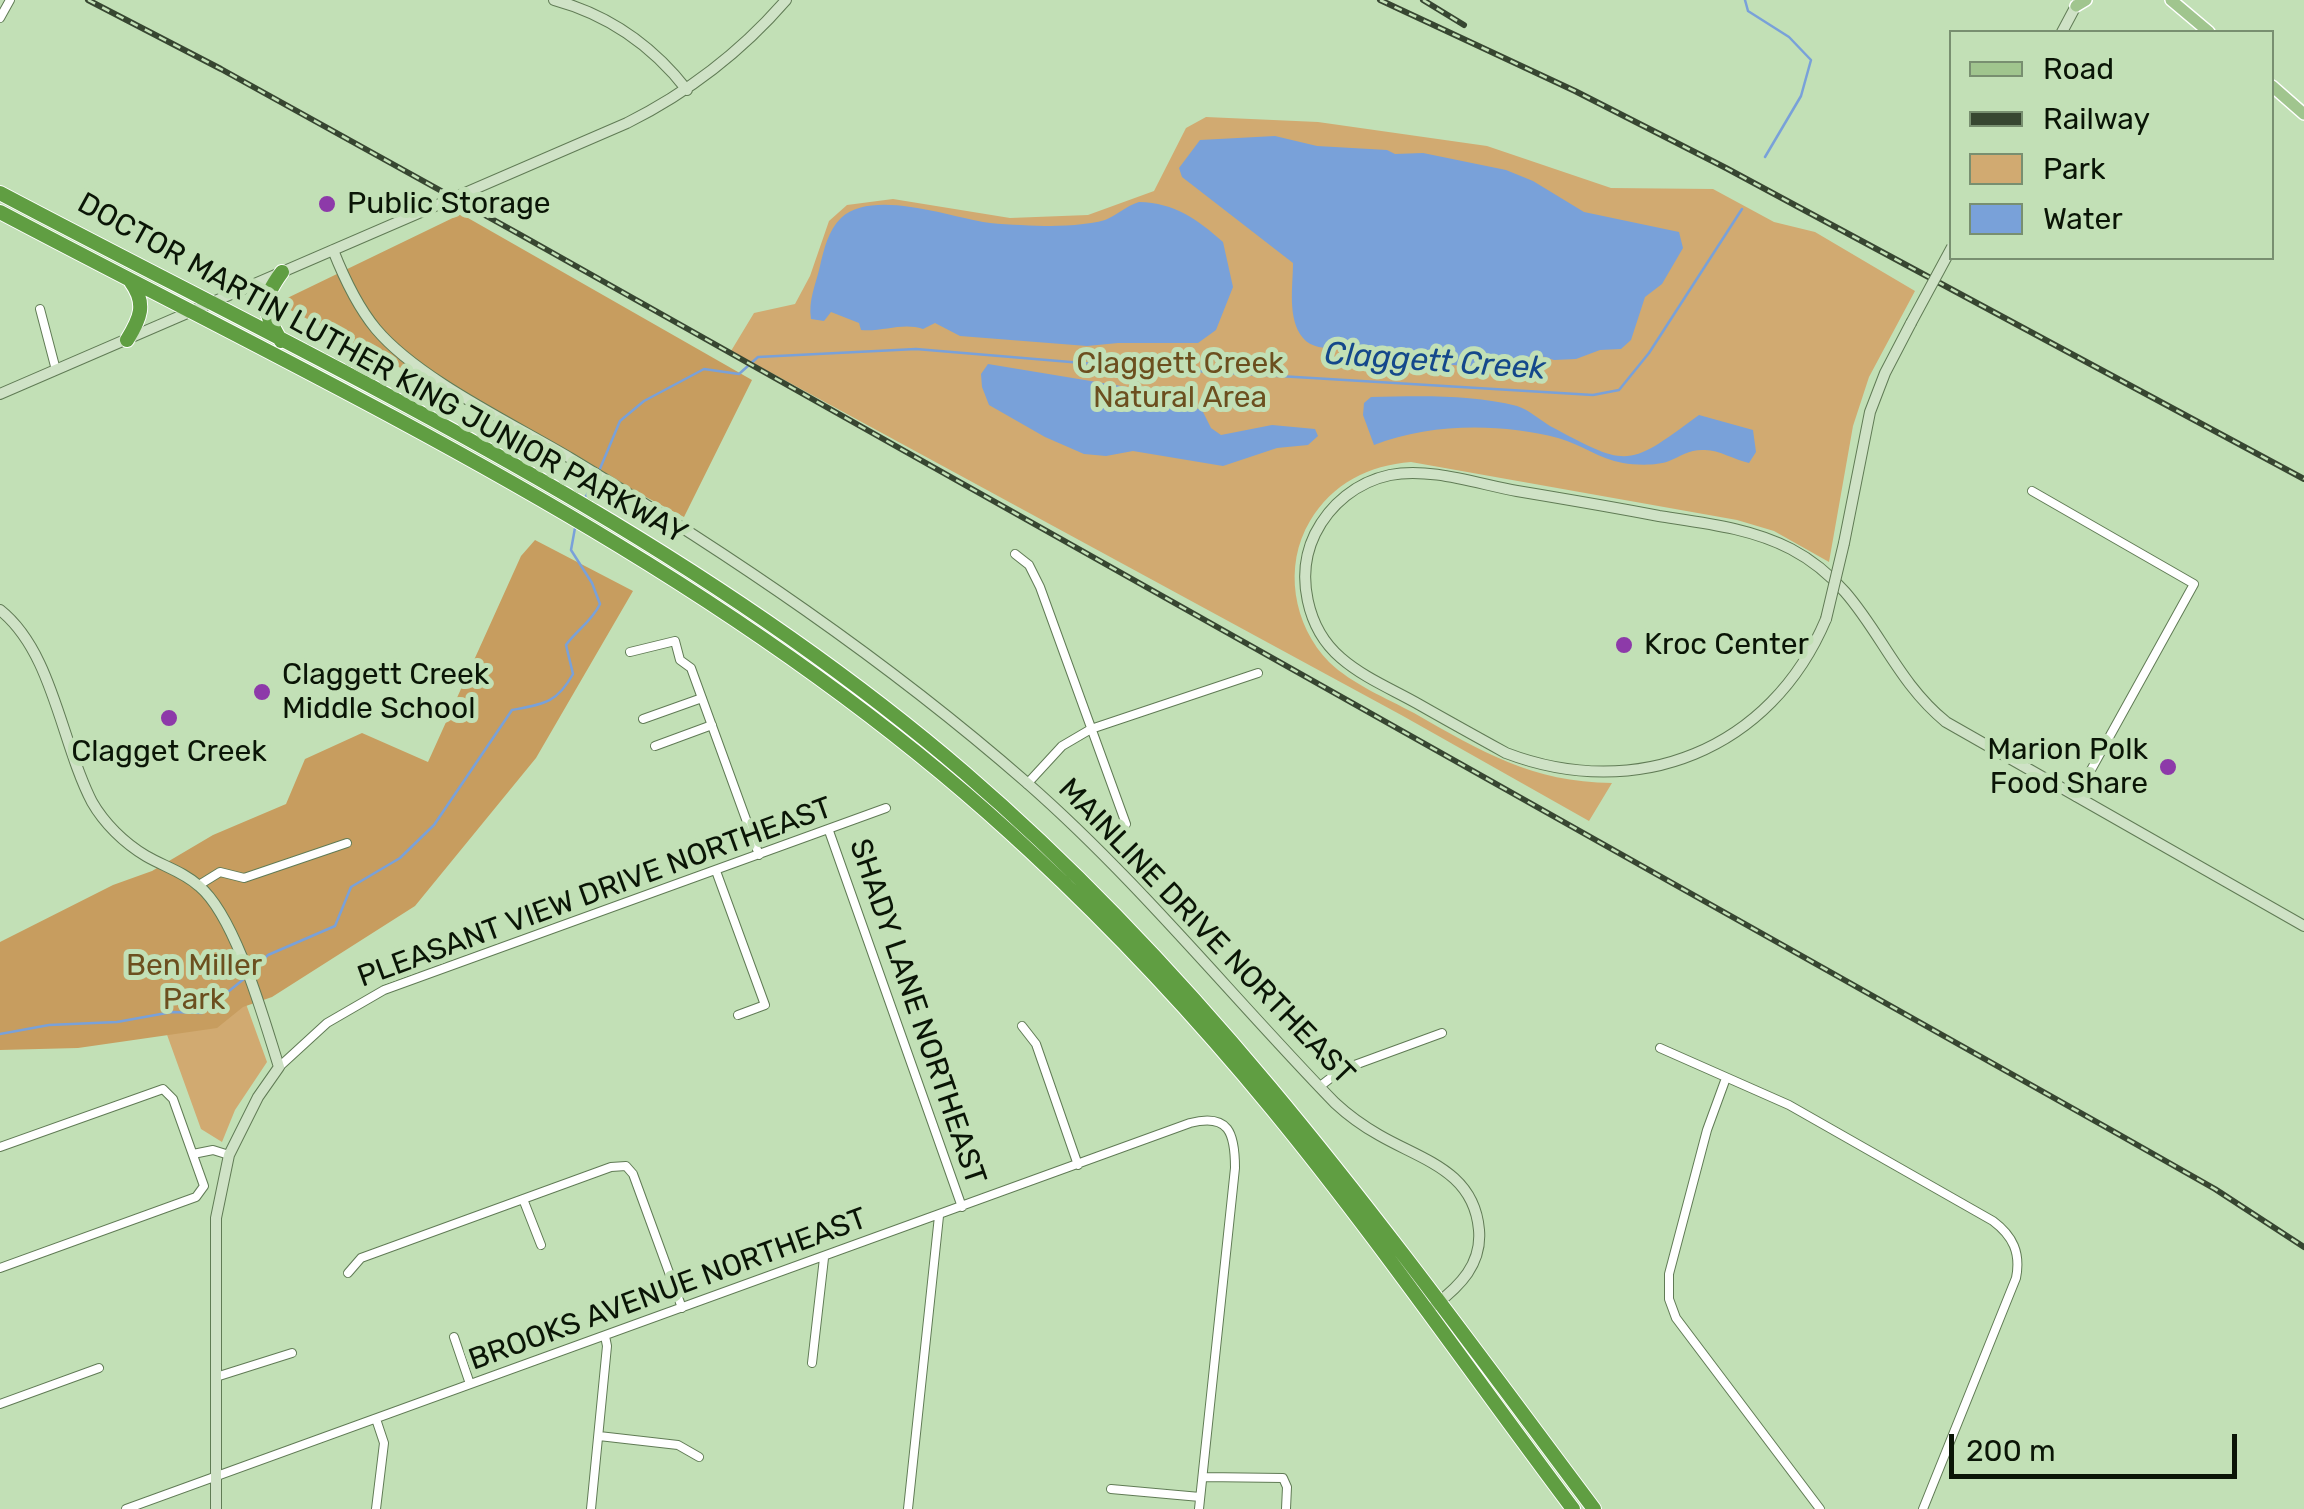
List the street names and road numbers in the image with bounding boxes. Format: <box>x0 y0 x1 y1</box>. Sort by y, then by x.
street label: DOCTOR MARTIN LUTHER KING JUNIOR PARKWAY <box>71 186 693 552</box>
street label: MAINLINE DRIVE NORTHEAST <box>1050 772 1362 1092</box>
street label: PLEASANT VIEW DRIVE NORTHEAST <box>353 790 837 996</box>
street label: SHADY LANE NORTHEAST <box>841 834 993 1190</box>
street label: BROOKS AVENUE NORTHEAST <box>464 1201 872 1379</box>

